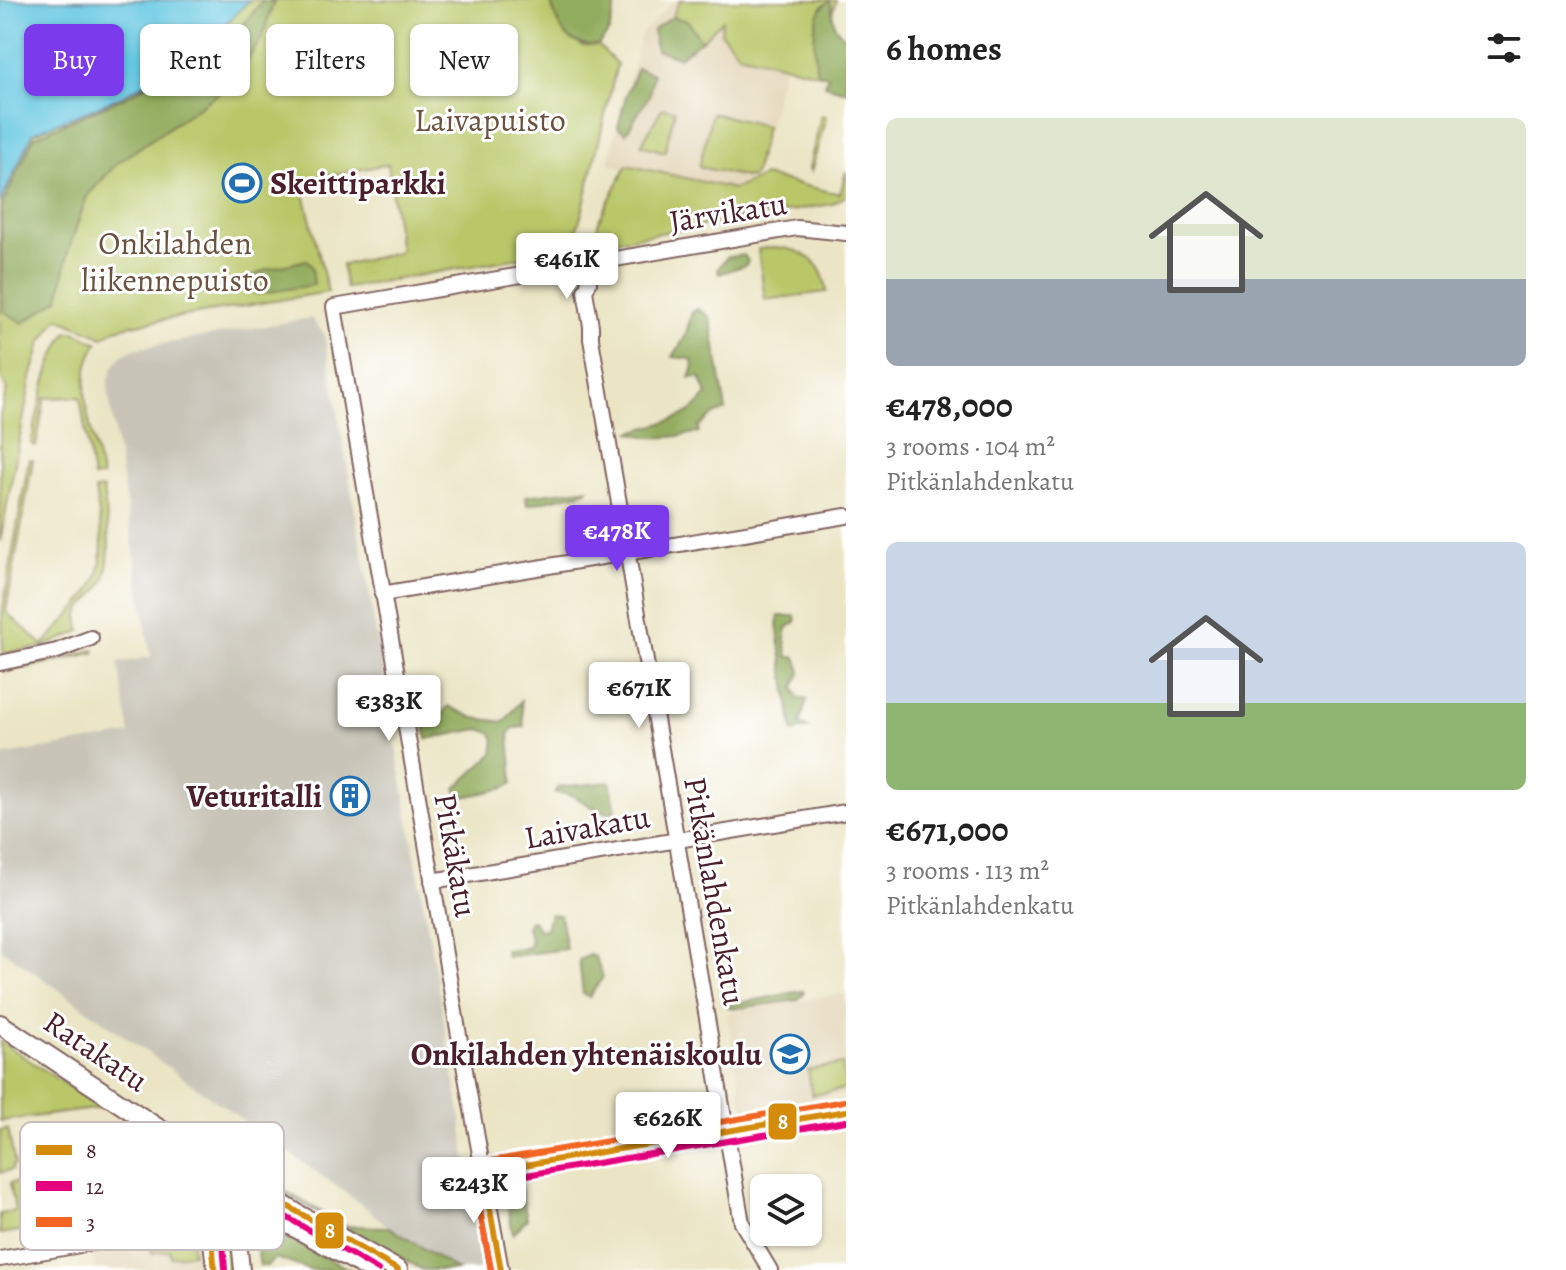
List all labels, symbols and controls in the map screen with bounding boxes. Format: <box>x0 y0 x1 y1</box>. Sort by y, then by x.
chip: Buy <box>24 24 124 96</box>
chip: Rent <box>140 24 250 96</box>
chip: Filters <box>266 24 394 96</box>
chip: New <box>410 24 518 96</box>
text: 6 homes <box>886 25 1002 72</box>
icon: filters <box>1482 26 1526 70</box>
park label: Laivapuisto <box>414 98 566 142</box>
place label: Skeittiparkki <box>270 161 446 205</box>
sports icon: Skeittiparkki <box>221 162 263 204</box>
icon: home <box>1134 170 1278 314</box>
street label: Järvikatu <box>666 181 791 243</box>
park label: Onkilahden liikennepuisto <box>81 221 269 302</box>
pin: €461K <box>511 233 623 301</box>
text: €461K <box>534 241 600 276</box>
text: €478,000 <box>886 382 1013 429</box>
text: 3 rooms · 104 m² <box>886 429 1055 464</box>
text: Pitkänlahdenkatu <box>886 464 1074 499</box>
pin: €478K <box>561 505 673 573</box>
text: €478K <box>583 513 651 548</box>
icon: home <box>1134 594 1278 738</box>
pin: €671K <box>583 662 695 730</box>
text: €671K <box>607 670 671 705</box>
pin: €383K <box>333 675 445 743</box>
text: €383K <box>356 683 422 718</box>
street label: Pitkänlahdenkatu <box>673 773 757 1009</box>
place label: Veturitalli <box>186 774 322 818</box>
building icon: Veturitalli <box>329 775 371 817</box>
street label: Pitkäkatu <box>423 790 489 921</box>
street label: Laivakatu <box>521 794 654 860</box>
text: €671,000 <box>886 806 1009 853</box>
text: 3 rooms · 113 m² <box>886 853 1049 888</box>
text: Pitkänlahdenkatu <box>886 888 1074 923</box>
street label: Ratakatu <box>35 1000 158 1102</box>
place label: Onkilahden yhtenäiskoulu <box>411 1032 763 1076</box>
school or university icon: Onkilahden yhtenäiskoulu <box>769 1033 811 1075</box>
pin: €626K <box>612 1092 724 1160</box>
text: €626K <box>634 1100 702 1135</box>
line badge: 8 <box>767 1102 798 1141</box>
text: 8 <box>778 1107 788 1137</box>
legend <box>20 1122 284 1250</box>
text: 8 <box>86 1136 97 1166</box>
pin: €243K <box>418 1157 530 1225</box>
text: €243K <box>440 1165 508 1200</box>
text: 12 <box>86 1172 104 1202</box>
map controls <box>750 1174 822 1246</box>
button: layers <box>750 1174 822 1246</box>
text: 3 <box>86 1208 95 1238</box>
line badge: 8 <box>314 1211 345 1250</box>
text: 8 <box>325 1216 335 1246</box>

